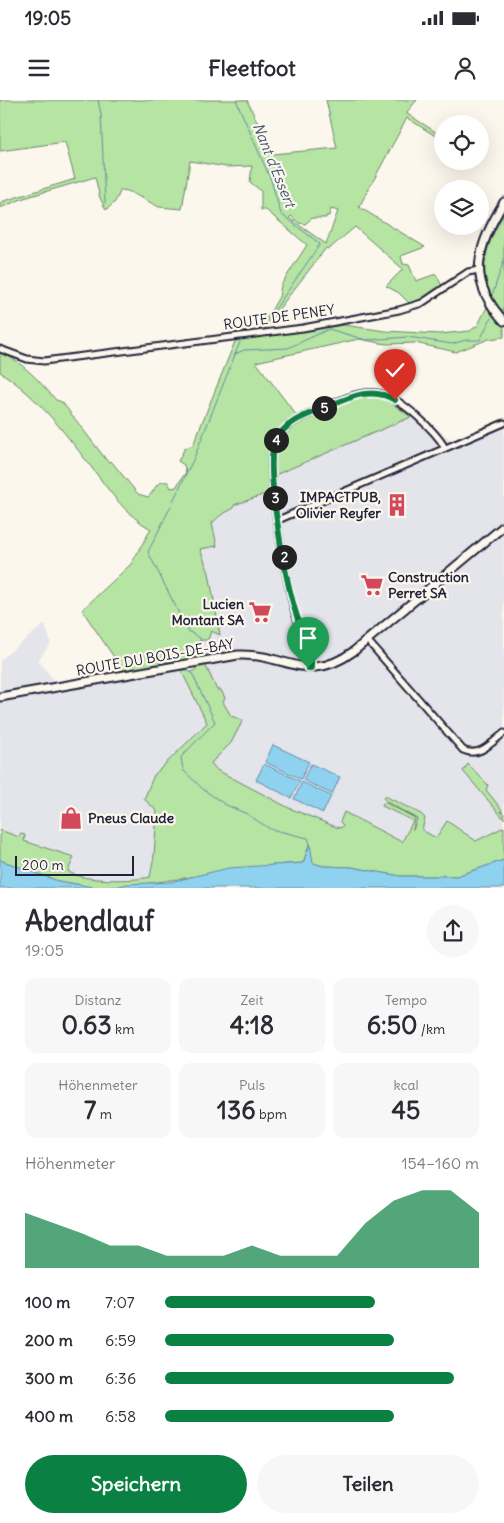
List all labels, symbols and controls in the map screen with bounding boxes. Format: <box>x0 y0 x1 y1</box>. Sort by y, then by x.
text: 19:05 <box>25 6 71 30</box>
icon: menu <box>25 54 53 82</box>
text: Fleetfoot <box>208 54 296 82</box>
icon: person <box>451 54 479 82</box>
map controls <box>434 115 489 235</box>
button: locate <box>434 115 489 170</box>
water label: Nant d'Essert <box>249 120 301 212</box>
button: layers <box>434 180 489 235</box>
street label: ROUTE DE PENEY <box>222 300 336 334</box>
pin <box>374 349 416 400</box>
icon: check <box>381 356 409 384</box>
pin: 5 <box>312 396 336 420</box>
text: 5 <box>320 399 329 417</box>
pin: 4 <box>264 428 288 452</box>
text: 4 <box>272 431 281 449</box>
pin: 3 <box>262 486 288 510</box>
place label: IMPACTPUB, Olivier Reyfer <box>296 488 381 522</box>
text: 3 <box>272 489 279 507</box>
building icon: IMPACTPUB, Olivier Reyfer <box>384 492 410 518</box>
pin: 2 <box>272 544 296 570</box>
text: 2 <box>281 548 288 566</box>
place label: Construction Perret SA <box>388 568 469 602</box>
supermarket icon: Construction Perret SA <box>359 572 385 598</box>
place label: Lucien Montant SA <box>171 595 244 629</box>
supermarket icon: Lucien Montant SA <box>247 599 273 625</box>
pin <box>287 617 329 668</box>
icon: arrive <box>294 624 322 652</box>
street label: ROUTE DU BOIS-DE-BAY <box>75 634 235 680</box>
shop icon: Pneus Claude <box>58 805 84 831</box>
place label: Pneus Claude <box>88 809 174 827</box>
scale bar <box>15 853 134 876</box>
text: 200 m <box>22 856 64 874</box>
text: Abendlauf <box>25 903 154 939</box>
button: share <box>427 905 479 957</box>
text: 19:05 <box>25 940 64 960</box>
text: Distanz <box>75 991 121 1009</box>
text: Zeit <box>241 991 263 1009</box>
text: Tempo <box>385 991 427 1009</box>
text: 0.63 <box>61 1009 112 1041</box>
text: 4:18 <box>230 1009 274 1041</box>
text: 6:50 <box>367 1009 418 1041</box>
text: km <box>112 1020 135 1038</box>
text: /km <box>418 1020 445 1038</box>
text: Höhenmeter <box>58 1076 138 1094</box>
text: Puls <box>239 1076 265 1094</box>
text: kcal <box>393 1076 419 1094</box>
text: 7 <box>84 1094 96 1126</box>
text: 136 <box>217 1094 256 1126</box>
text: 45 <box>392 1094 420 1126</box>
text: m <box>96 1105 112 1123</box>
text: bpm <box>256 1105 287 1123</box>
text: Höhenmeter <box>25 1153 116 1173</box>
text: 154–160 m <box>401 1153 479 1173</box>
text: 100 m <box>25 1292 70 1312</box>
text: 7:07 <box>105 1292 135 1312</box>
text: 200 m <box>25 1330 73 1350</box>
text: 6:59 <box>105 1330 136 1350</box>
text: 300 m <box>25 1368 73 1388</box>
text: 6:36 <box>105 1368 136 1388</box>
text: 400 m <box>25 1406 73 1426</box>
text: 6:58 <box>105 1406 136 1426</box>
button: Speichern <box>25 1455 247 1513</box>
button: Teilen <box>257 1455 479 1513</box>

